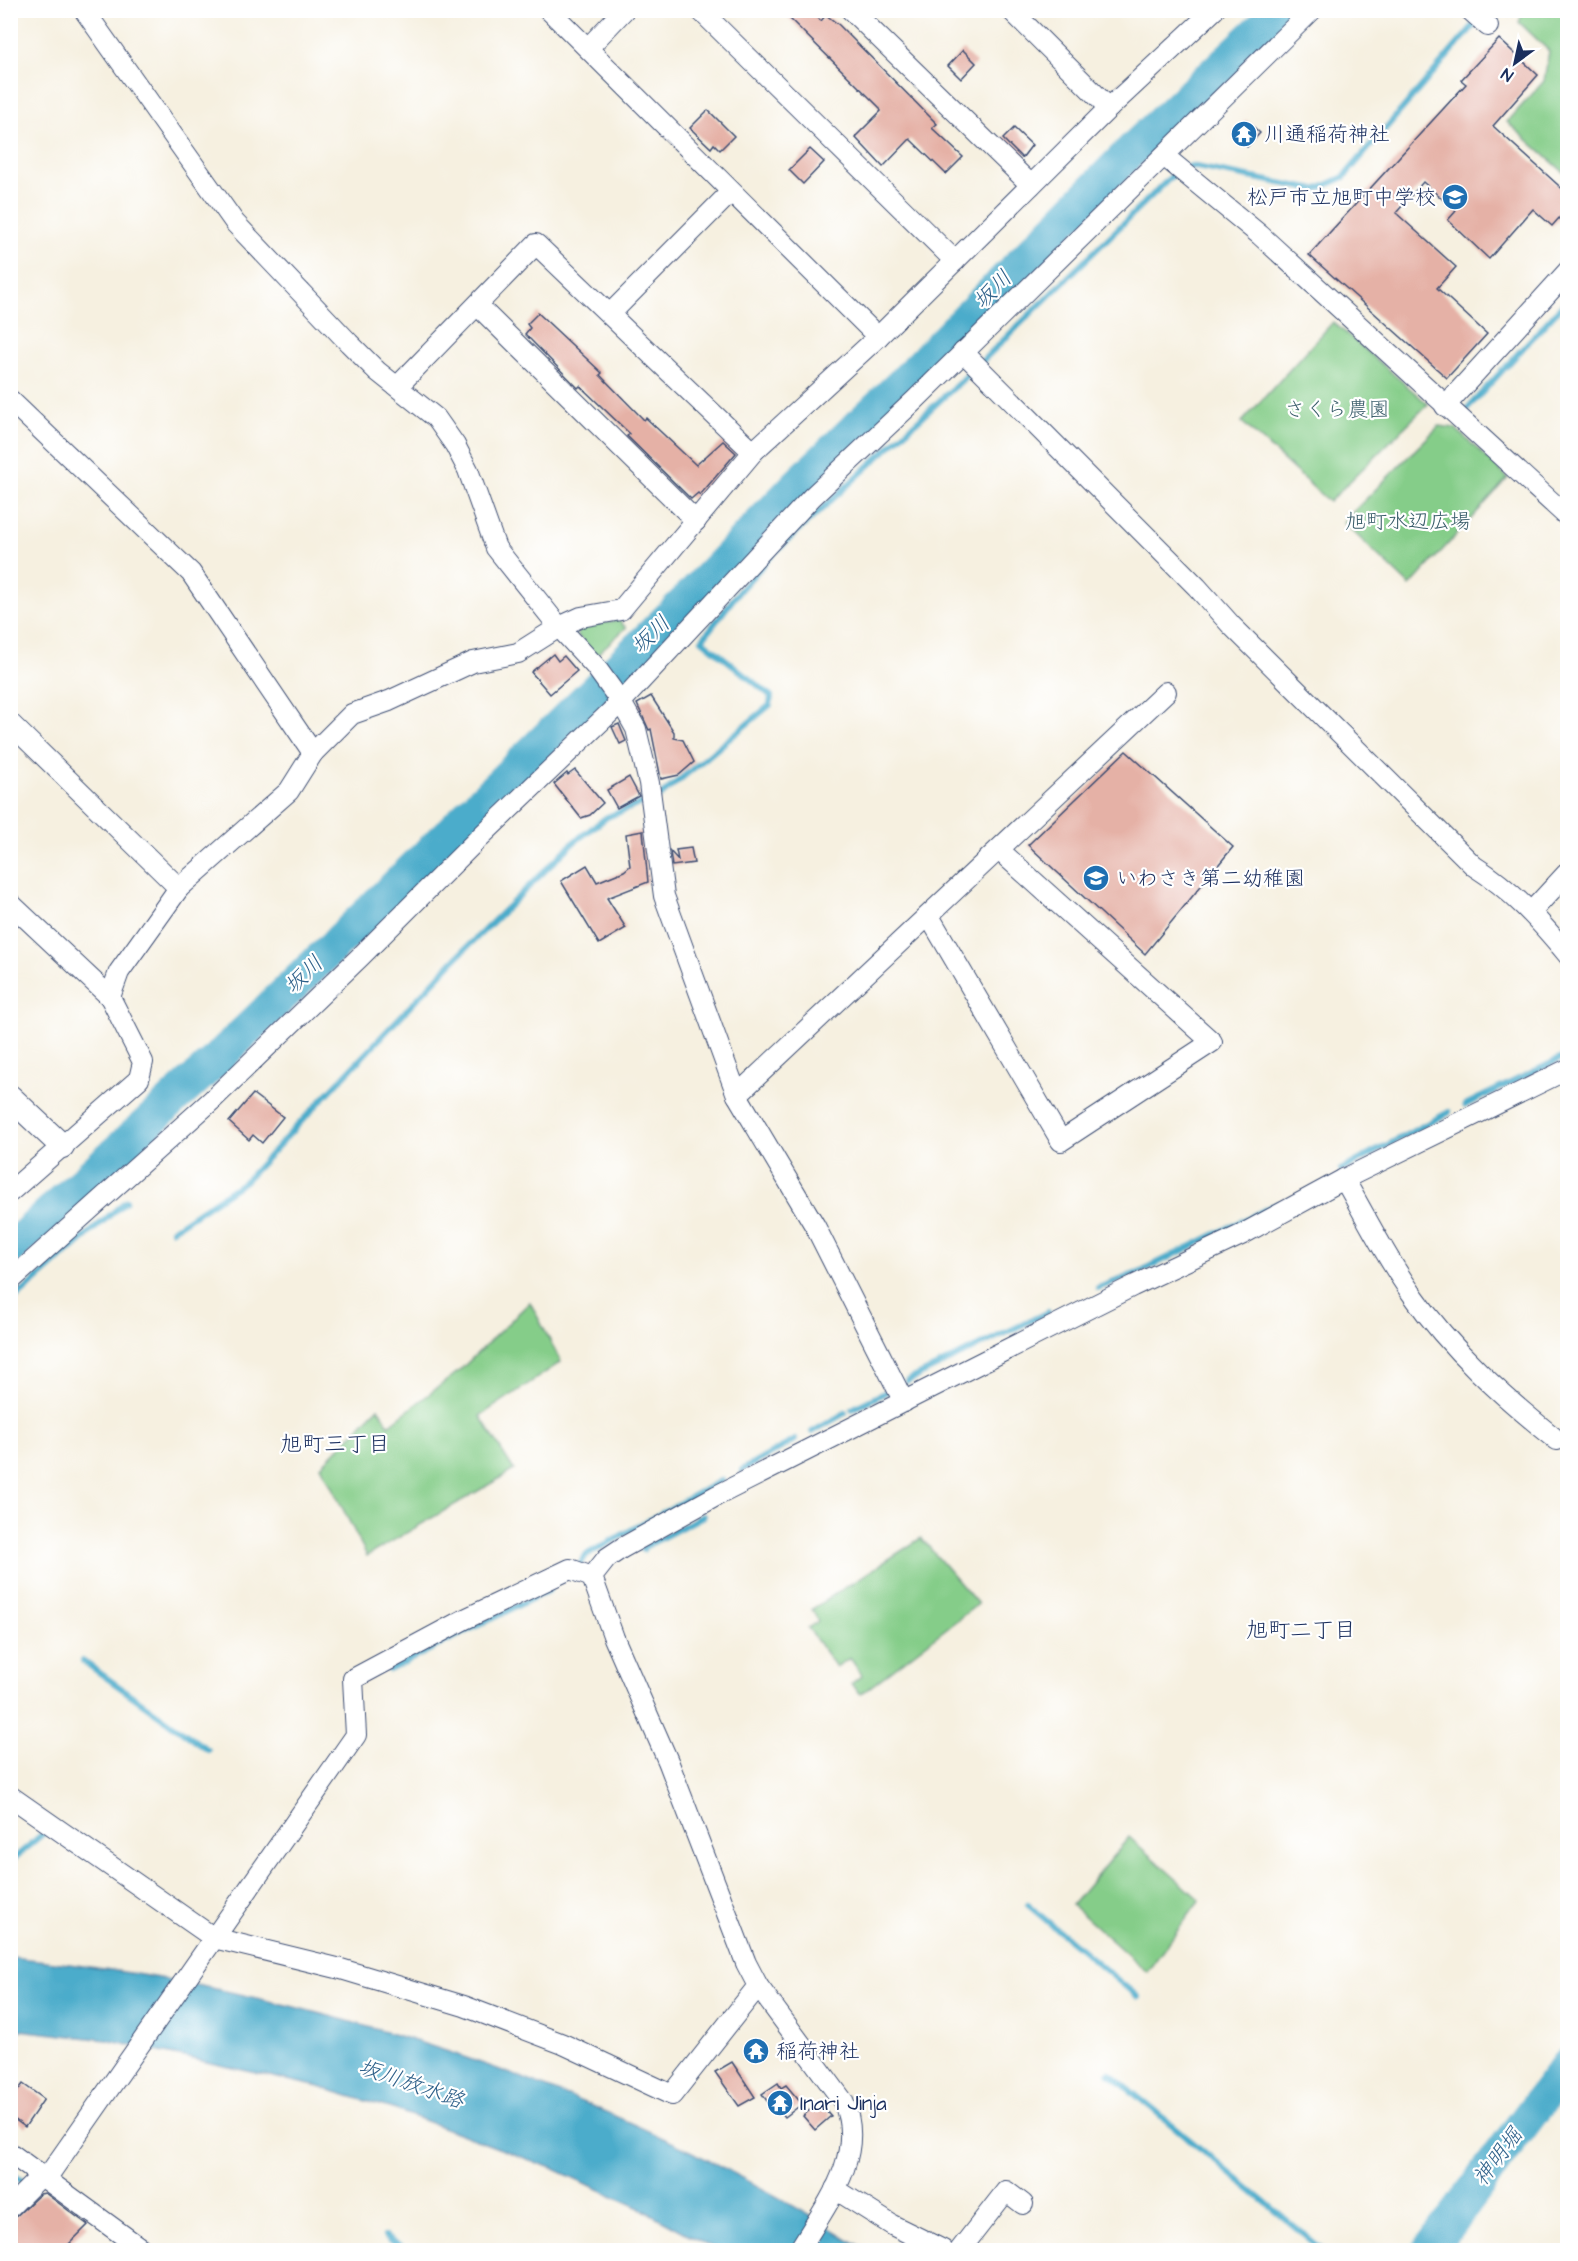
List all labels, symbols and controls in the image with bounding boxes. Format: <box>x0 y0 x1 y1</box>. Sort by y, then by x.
north arrow <box>1485 33 1545 93</box>
text: N <box>1497 63 1518 87</box>
temple icon: 川通稲荷神社 <box>1229 119 1259 149</box>
place label: 川通稲荷神社 <box>1264 120 1390 149</box>
school or university icon: 松戸市立旭町中学校 <box>1440 182 1470 212</box>
place label: 松戸市立旭町中学校 <box>1247 183 1436 212</box>
water label: 坂川 <box>966 263 1020 317</box>
park label: さくら農園 <box>1285 395 1390 424</box>
park label: 旭町水辺広場 <box>1345 507 1471 536</box>
water label: 坂川 <box>624 609 678 661</box>
school or university icon: いわさき第二幼稚園 <box>1081 863 1111 893</box>
place label: いわさき第二幼稚園 <box>1116 864 1305 893</box>
water label: 坂川 <box>277 949 331 1001</box>
district label: 旭町三丁目 <box>280 1429 390 1460</box>
district label: 旭町二丁目 <box>1246 1615 1356 1646</box>
temple icon: 稲荷神社 <box>741 2036 771 2066</box>
place label: 稲荷神社 <box>776 2037 860 2066</box>
water label: 坂川放水路 <box>354 2051 470 2117</box>
temple icon: Inari Jinja <box>765 2088 795 2118</box>
place label: Inari Jinja <box>800 2089 887 2118</box>
water label: 神明堀 <box>1466 2120 1531 2193</box>

